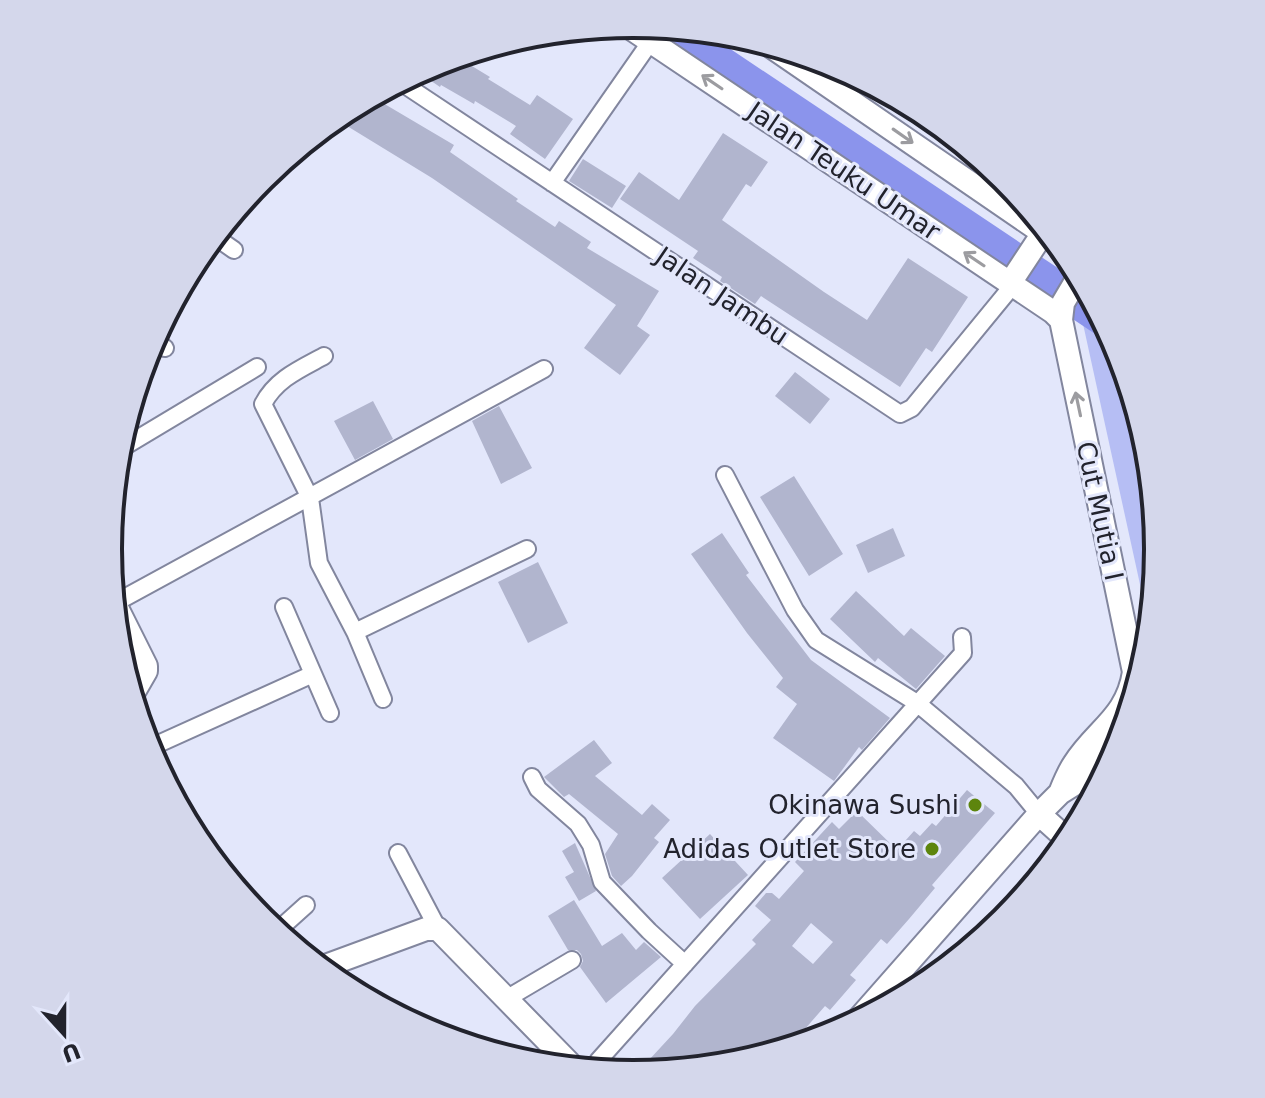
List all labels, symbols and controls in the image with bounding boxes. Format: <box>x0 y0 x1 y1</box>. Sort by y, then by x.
one-way arrow <box>701 74 724 90</box>
street label: Jalan Teuku Umar <box>741 94 946 247</box>
one-way arrow <box>891 128 913 144</box>
street label: Jalan Jambu <box>648 240 794 351</box>
one-way arrow <box>963 251 986 267</box>
one-way arrow <box>1070 392 1085 417</box>
street label: Cut Mutia I <box>1071 439 1129 583</box>
place label: Okinawa Sushi <box>768 790 959 820</box>
marker: Okinawa Sushi <box>966 796 984 814</box>
place label: Adidas Outlet Store <box>663 834 916 864</box>
marker: Adidas Outlet Store <box>923 840 941 858</box>
north arrow <box>24 994 104 1074</box>
text: U <box>58 1037 84 1067</box>

